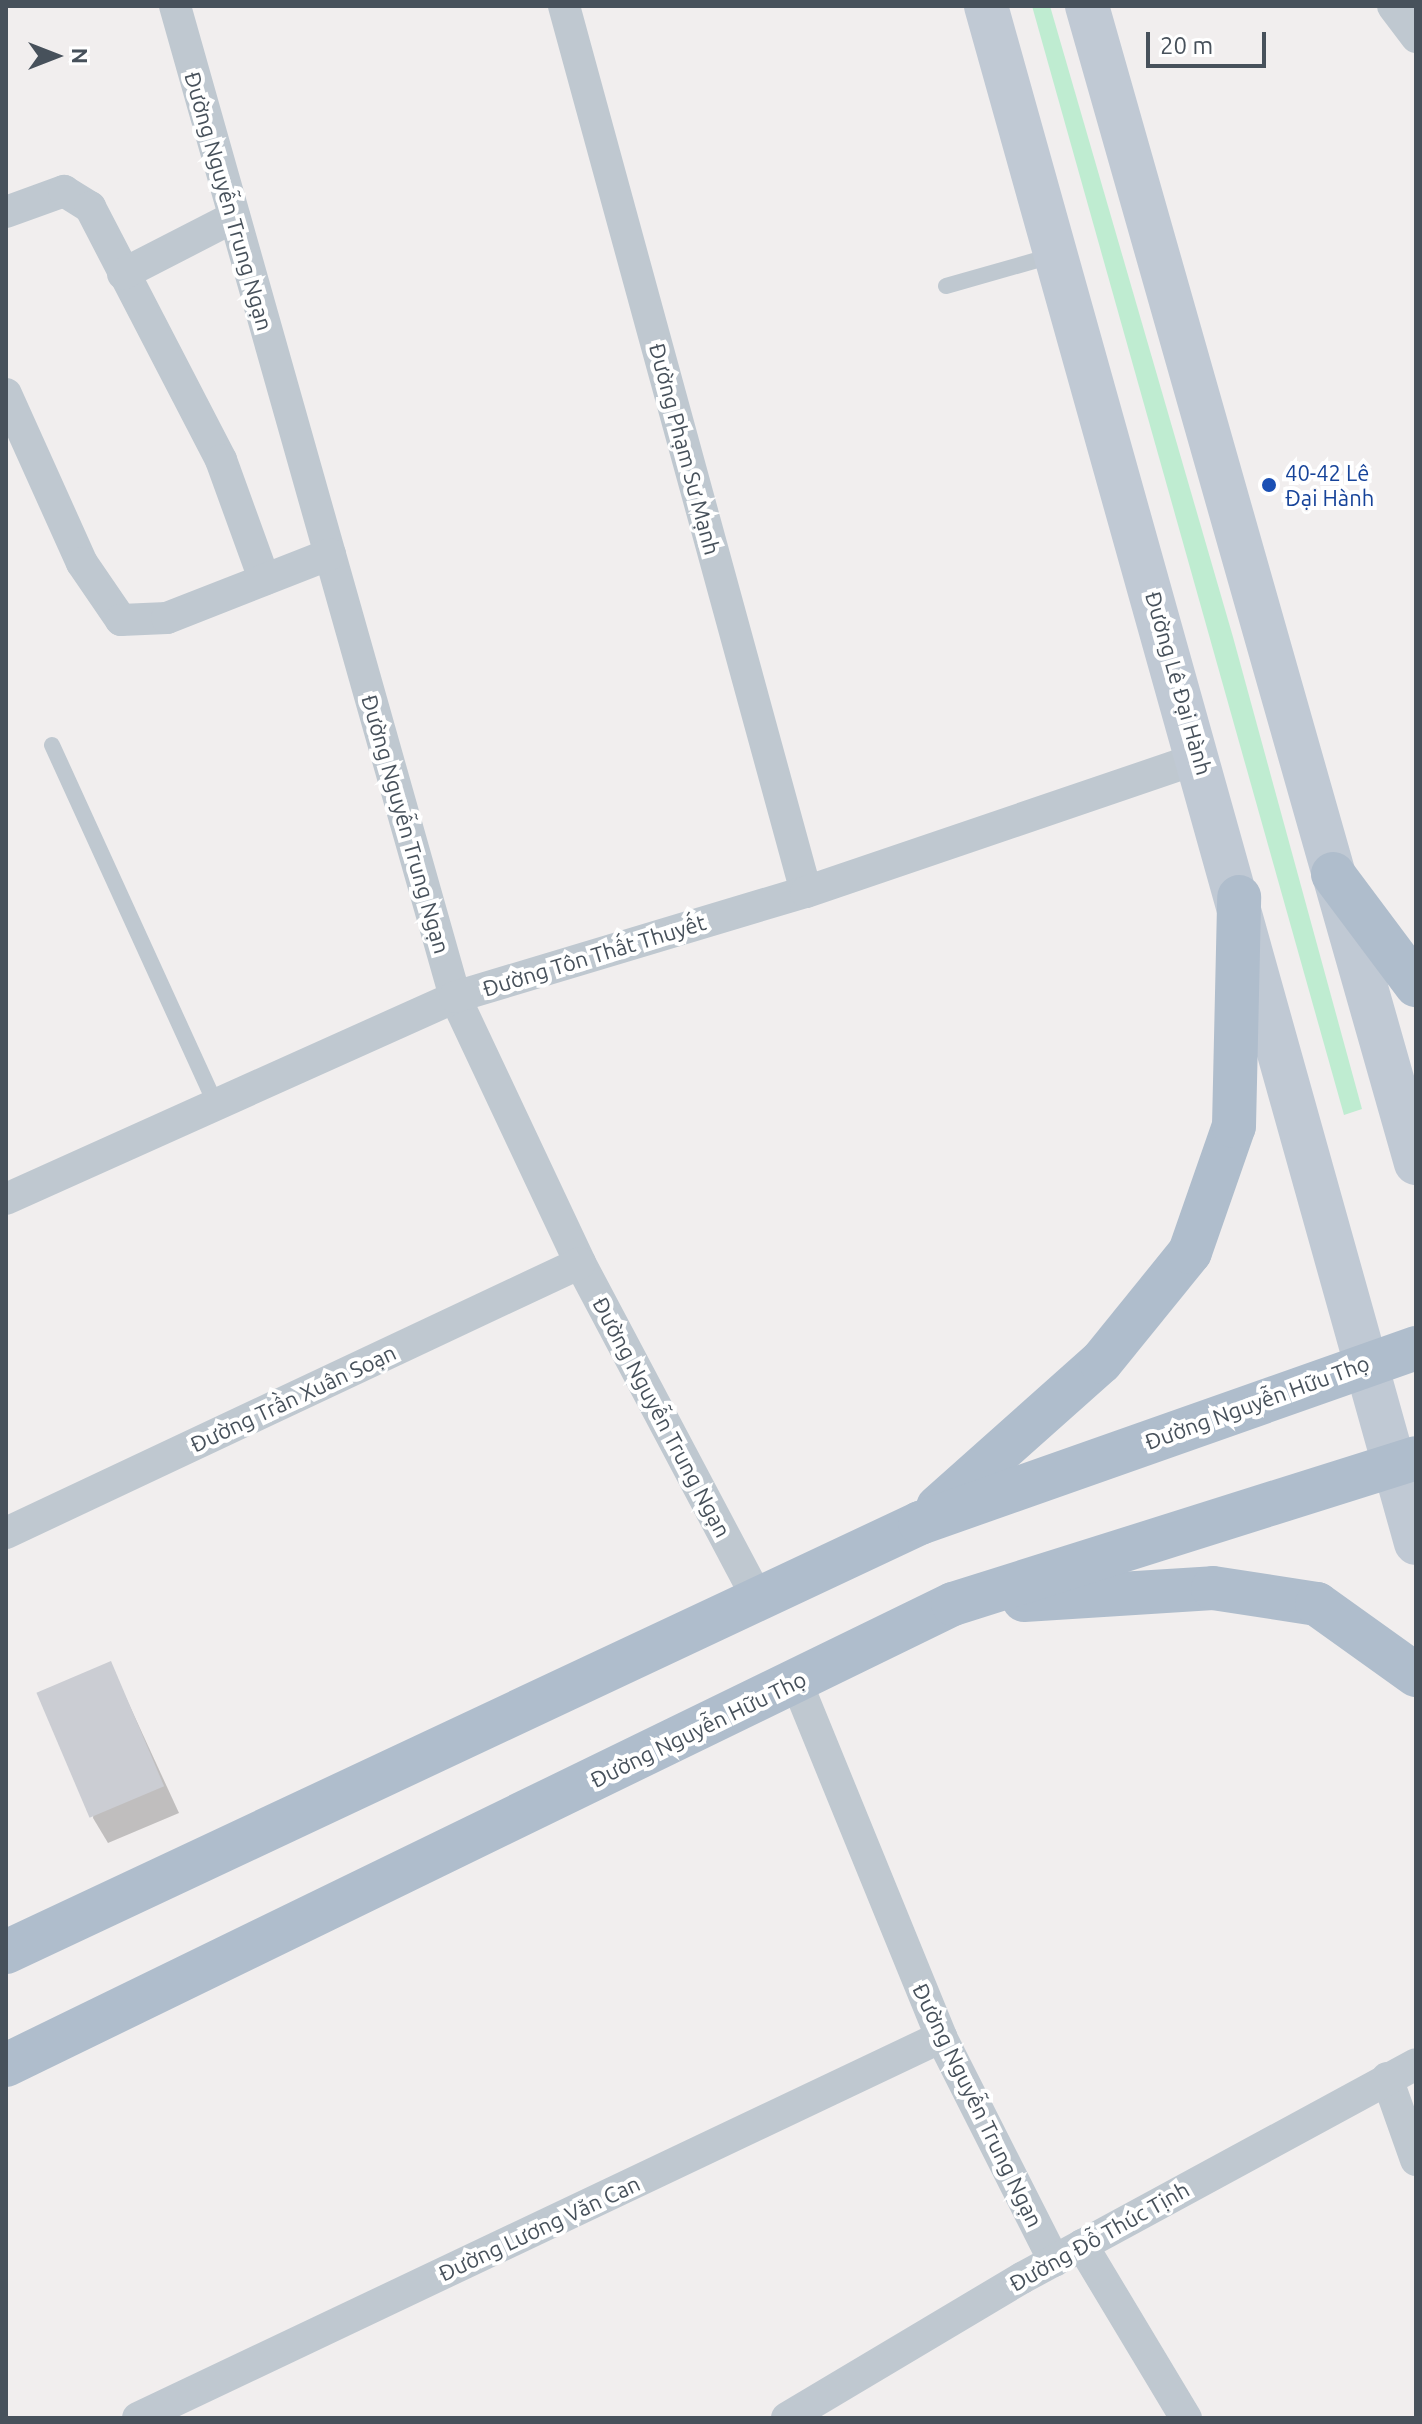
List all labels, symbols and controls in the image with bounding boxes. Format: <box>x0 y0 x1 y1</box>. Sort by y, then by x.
north arrow <box>16 16 96 96</box>
scale bar <box>1150 16 1270 66</box>
text: 20 m <box>1160 32 1213 59</box>
text: N <box>68 48 93 64</box>
street label: Đường Nguyễn Trung Ngạn <box>179 69 279 333</box>
street label: Đường Phạm Sư Mạnh <box>644 340 726 558</box>
place label: 40-42 Lê Đại Hành <box>1285 459 1374 510</box>
marker: 40-42 Lê Đại Hành <box>1260 476 1278 494</box>
street label: Đường Lê Đại Hành <box>1140 588 1218 778</box>
street label: Đường Nguyễn Trung Ngạn <box>356 692 456 956</box>
street label: Đường Tôn Thất Thuyết <box>479 908 709 1002</box>
street label: Đường Nguyễn Trung Ngạn <box>587 1292 737 1542</box>
street label: Đường Trần Xuân Soạn <box>186 1339 400 1457</box>
street label: Đường Nguyễn Hữu Thọ <box>1141 1349 1373 1455</box>
street label: Đường Nguyễn Hữu Thọ <box>586 1665 810 1793</box>
street label: Đường Nguyễn Trung Ngạn <box>907 1979 1049 2231</box>
street label: Đường Lương Văn Can <box>434 2170 644 2286</box>
street label: Đường Đỗ Thúc Tịnh <box>1004 2176 1194 2296</box>

